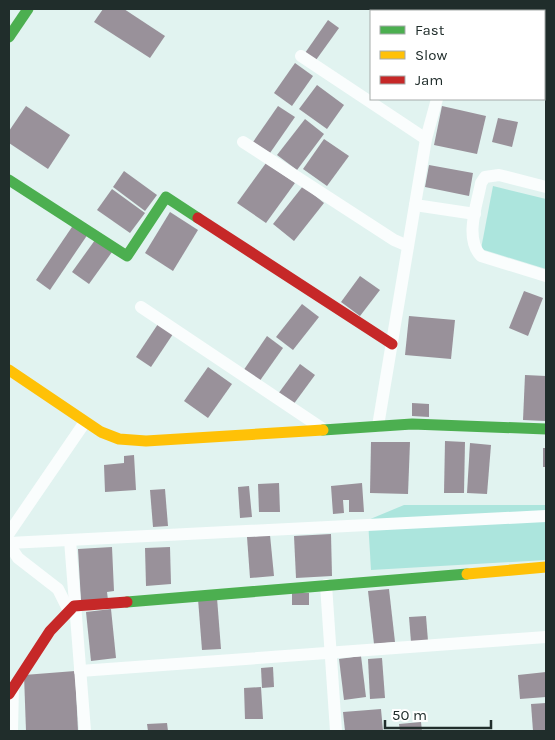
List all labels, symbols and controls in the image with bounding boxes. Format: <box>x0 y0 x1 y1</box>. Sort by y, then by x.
legend <box>370 10 545 100</box>
text: Fast <box>415 21 445 39</box>
text: Slow <box>415 46 447 64</box>
text: Jam <box>415 71 443 89</box>
scale bar <box>385 698 491 730</box>
text: 50 m <box>392 706 427 724</box>

